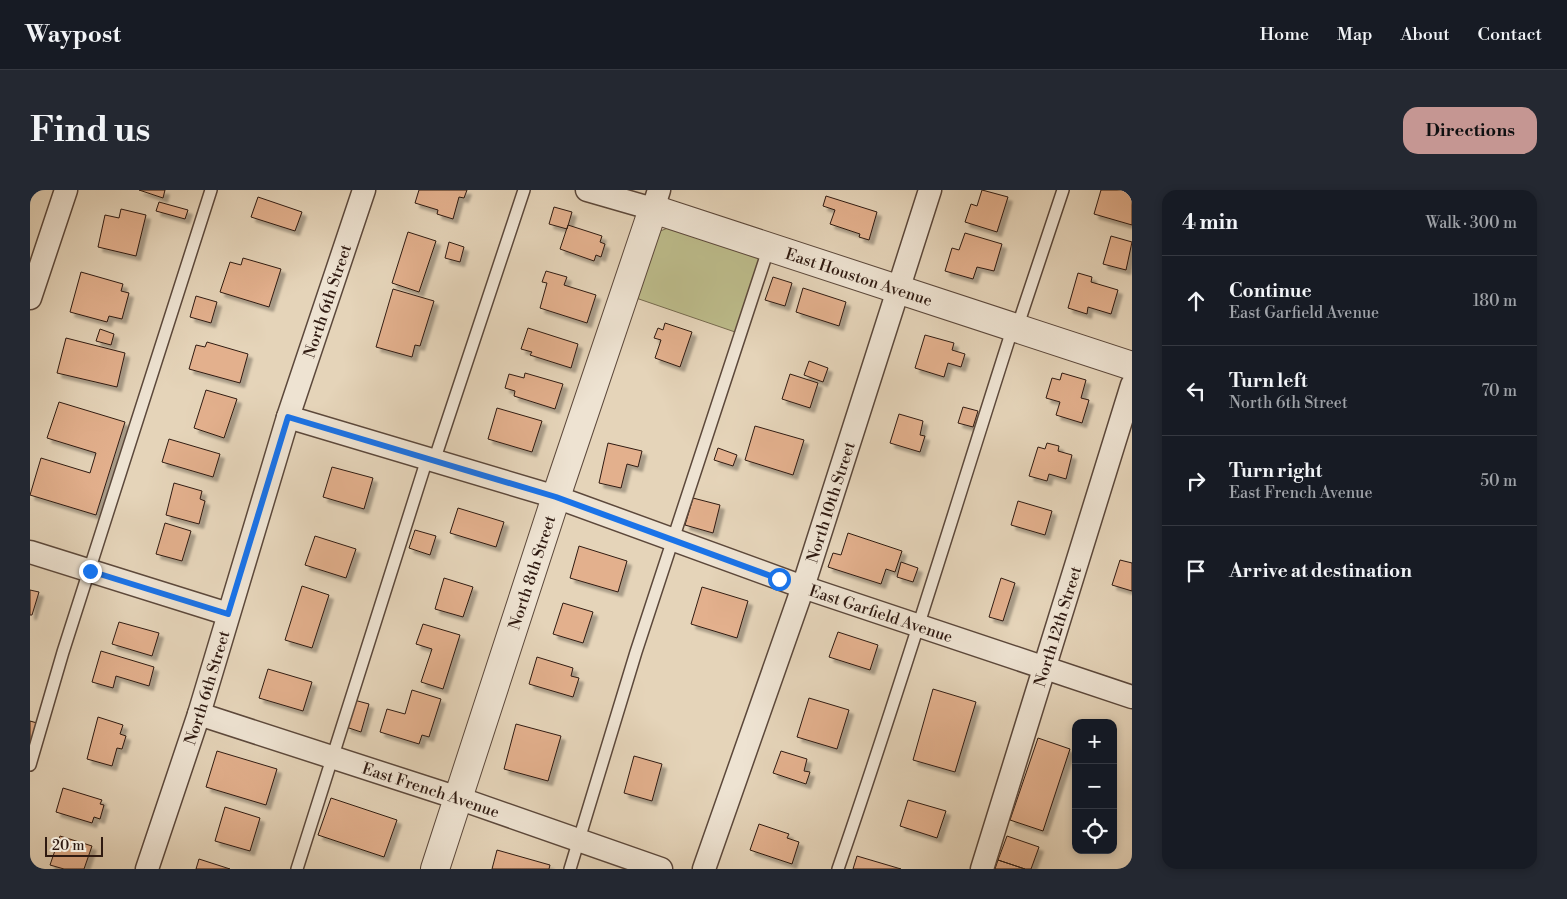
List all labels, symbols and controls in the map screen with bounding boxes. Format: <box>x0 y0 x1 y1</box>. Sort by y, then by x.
text: Waypost <box>25 20 121 50</box>
text: Home <box>1260 23 1309 46</box>
text: Map <box>1337 23 1373 46</box>
text: About <box>1401 23 1450 46</box>
text: Contact <box>1478 23 1542 46</box>
button: Directions <box>1403 107 1537 154</box>
text: Find us <box>30 109 150 152</box>
text: 4 min <box>1182 210 1238 236</box>
text: Walk · 300 m <box>1426 213 1517 233</box>
street label: North 6th Street <box>299 241 356 361</box>
street label: East Houston Avenue <box>783 244 935 311</box>
text: Continue <box>1229 279 1312 303</box>
icon: ahead <box>1182 287 1210 315</box>
text: 180 m <box>1473 291 1517 311</box>
text: East Garfield Avenue <box>1229 303 1379 323</box>
text: Turn left <box>1229 369 1308 393</box>
icon: left <box>1182 377 1210 405</box>
text: 70 m <box>1481 381 1517 401</box>
text: North 6th Street <box>1229 393 1348 413</box>
street label: North 10th Street <box>802 439 860 565</box>
text: Turn right <box>1229 459 1322 483</box>
icon: right <box>1182 467 1210 495</box>
text: 50 m <box>1480 471 1517 491</box>
text: East French Avenue <box>1229 483 1373 503</box>
street label: North 8th Street <box>505 513 560 632</box>
icon: arrive <box>1182 557 1210 585</box>
text: Arrive at destination <box>1229 559 1412 583</box>
route end <box>79 560 102 583</box>
street label: North 12th Street <box>1030 564 1086 690</box>
route start <box>768 568 791 591</box>
street label: East Garfield Avenue <box>806 581 955 647</box>
street label: North 6th Street <box>180 628 235 748</box>
map controls <box>1072 719 1117 854</box>
button: + <box>1072 719 1117 764</box>
street label: East French Avenue <box>359 759 502 823</box>
button: − <box>1072 764 1117 809</box>
button: locate <box>1072 809 1117 854</box>
scale bar <box>45 834 102 857</box>
text: 20 m <box>52 837 84 855</box>

